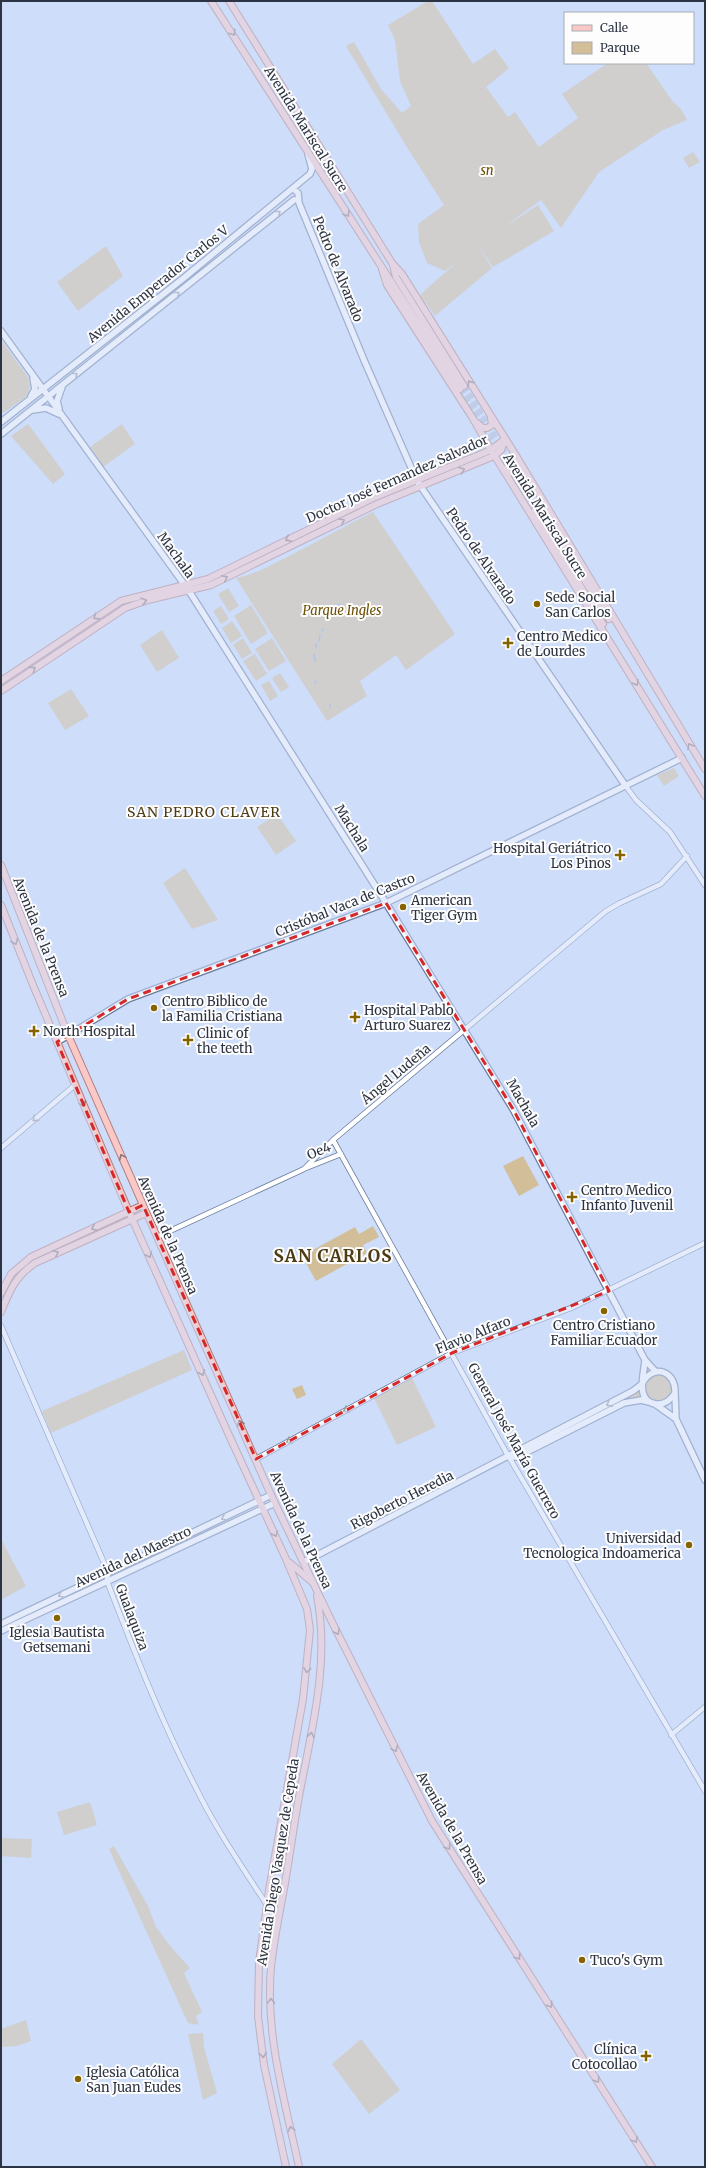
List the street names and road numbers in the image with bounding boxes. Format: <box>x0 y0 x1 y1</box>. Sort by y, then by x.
street label: Avenida Mariscal Sucre <box>260 62 352 195</box>
street label: Pedro de Alvarado <box>309 214 367 325</box>
street label: Avenida Emperador Carlos V <box>83 221 232 347</box>
street label: Doctor José Fernandez Salvador <box>303 431 491 527</box>
street label: Avenida Mariscal Sucre <box>499 449 591 582</box>
street label: Pedro de Alvarado <box>442 505 520 608</box>
street label: Machala <box>154 529 198 581</box>
street label: Machala <box>331 801 373 855</box>
street label: Cristóbal Vaca de Castro <box>273 869 418 941</box>
street label: Avenida de la Prensa <box>9 874 73 999</box>
street label: Ángel Ludeña <box>356 1039 434 1109</box>
street label: Machala <box>502 1076 544 1130</box>
street label: Oe4 <box>304 1139 334 1163</box>
street label: Avenida de la Prensa <box>134 1172 202 1297</box>
street label: Flavio Alfaro <box>433 1312 513 1358</box>
street label: General José María Guerrero <box>464 1360 564 1522</box>
street label: Rigoberto Heredia <box>348 1467 456 1533</box>
street label: Avenida de la Prensa <box>266 1468 336 1592</box>
street label: Avenida del Maestro <box>71 1522 194 1592</box>
street label: Gualaquiza <box>112 1581 152 1653</box>
street label: Avenida Diego Vasquez de Cepeda <box>253 1757 303 1968</box>
street label: Avenida de la Prensa <box>412 1768 491 1888</box>

